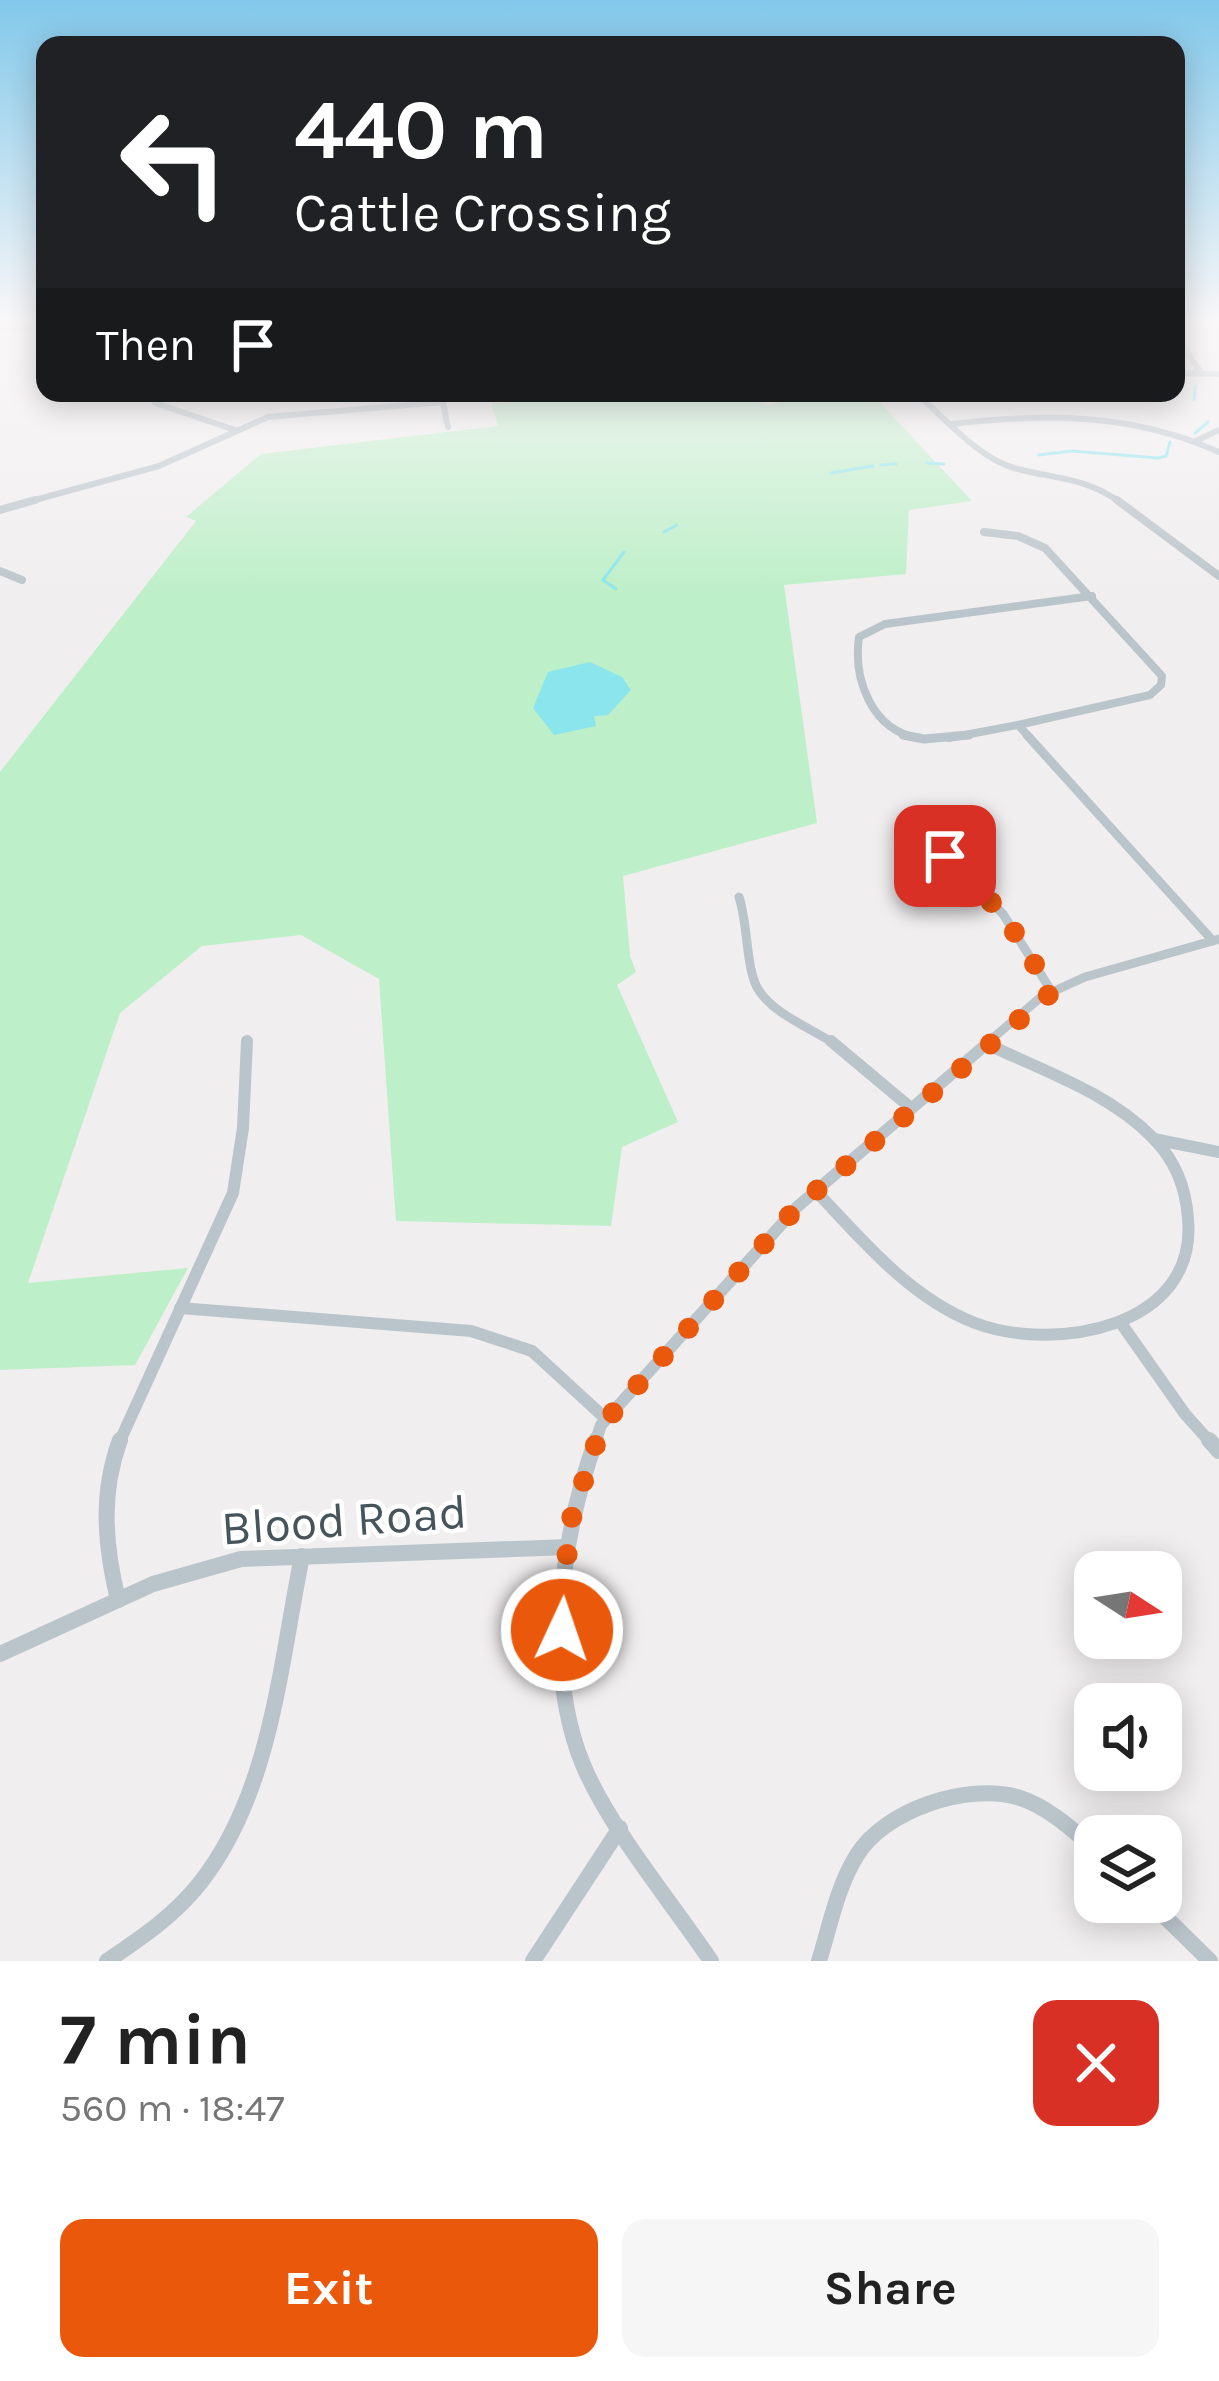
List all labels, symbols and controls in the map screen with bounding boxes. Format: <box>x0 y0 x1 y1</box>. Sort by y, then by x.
text: 440 m <box>294 81 548 179</box>
icon: left <box>96 84 252 240</box>
text: Cattle Crossing <box>294 181 671 245</box>
icon: arrive <box>220 312 286 378</box>
text: Then <box>96 319 196 371</box>
pin <box>894 805 996 907</box>
icon: arrive <box>912 823 978 889</box>
street label: Blood Road <box>219 1483 469 1557</box>
north arrow <box>1074 1551 1182 1659</box>
map controls <box>1074 1551 1182 1923</box>
position arrow <box>499 1567 625 1693</box>
button: sound <box>1074 1683 1182 1791</box>
button: layers <box>1074 1815 1182 1923</box>
text: 7 min <box>60 1998 251 2082</box>
button: close <box>1033 2000 1159 2126</box>
text: 560 m · 18:47 <box>60 2085 285 2131</box>
button: Exit <box>60 2219 598 2357</box>
button: Share <box>622 2219 1159 2357</box>

